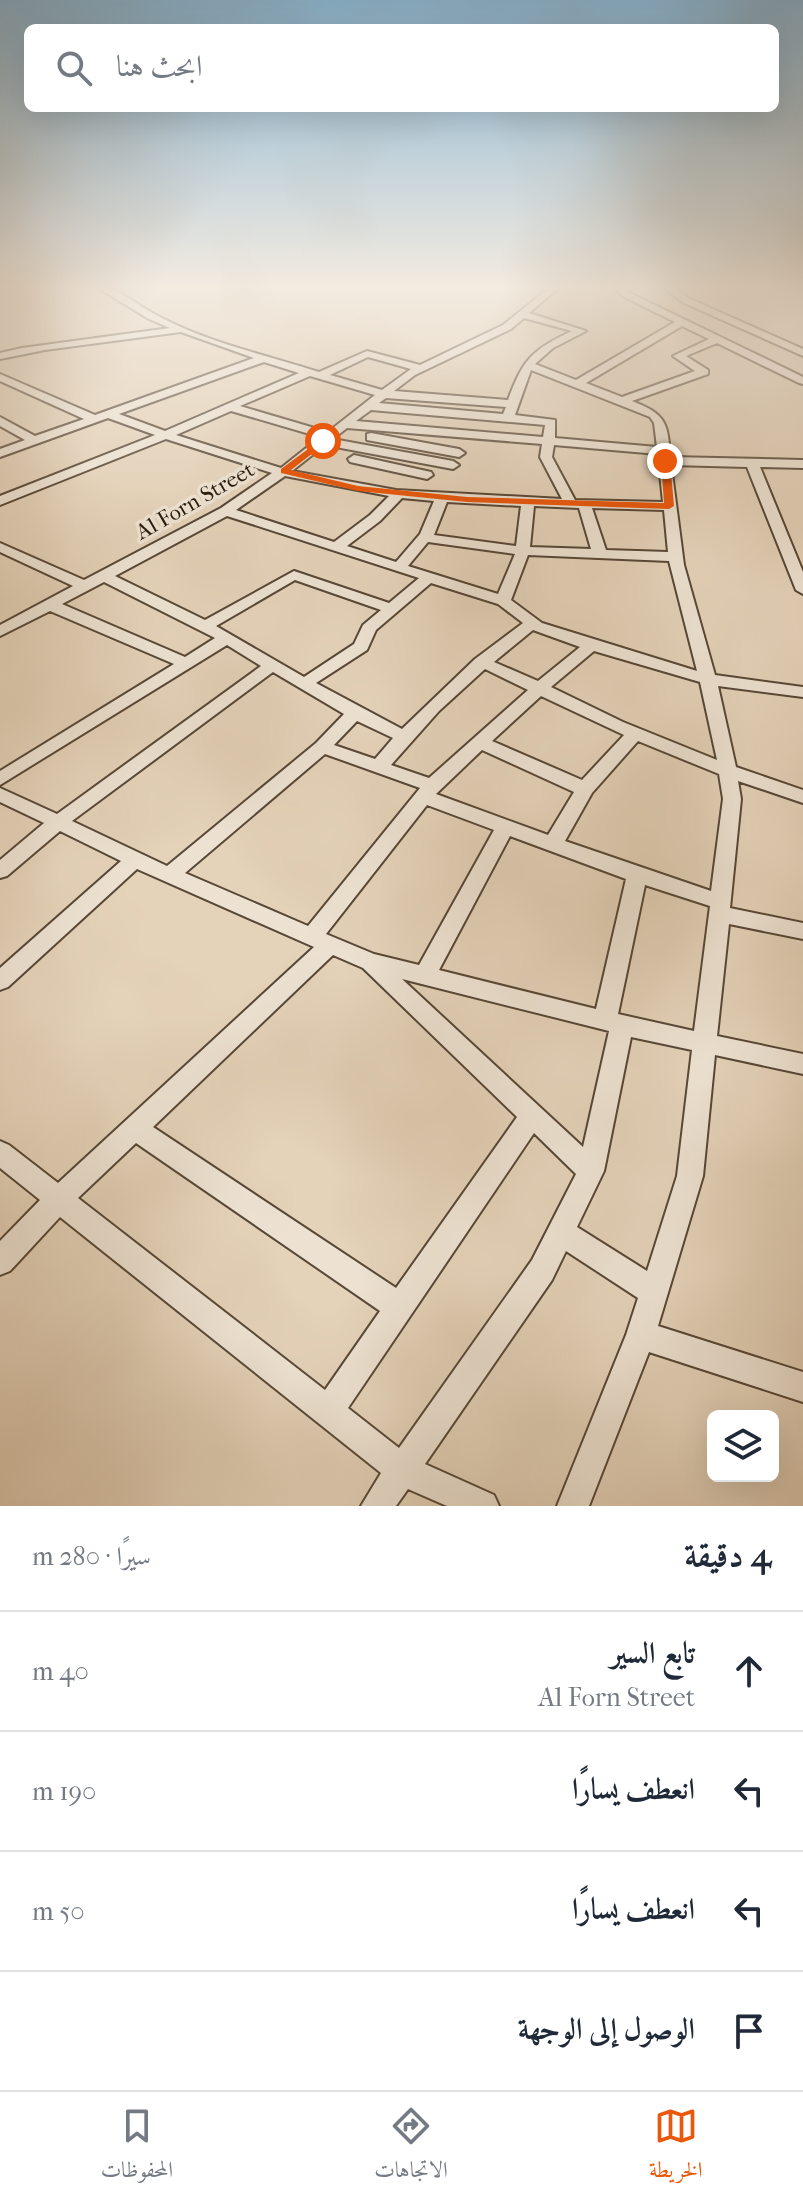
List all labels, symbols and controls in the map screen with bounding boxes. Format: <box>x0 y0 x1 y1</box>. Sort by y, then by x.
search box <box>24 24 779 112</box>
icon: search <box>52 46 96 90</box>
text: ابحث هنا <box>116 49 202 84</box>
route start <box>305 423 341 459</box>
route end <box>647 443 683 479</box>
street label: Al Forn Street <box>130 456 259 546</box>
map controls <box>707 1410 779 1482</box>
button: layers <box>707 1410 779 1482</box>
text: 4 دقيقة <box>684 1535 771 1575</box>
text: سيرًا · 280 m <box>32 1541 151 1572</box>
text: تابع السير <box>610 1636 695 1671</box>
icon: ahead <box>727 1649 771 1693</box>
text: 40 m <box>32 1656 89 1687</box>
text: Al Forn Street <box>538 1682 695 1713</box>
icon: left <box>727 1769 771 1813</box>
text: انعطف يسارًا <box>572 1772 695 1807</box>
text: 190 m <box>32 1776 96 1807</box>
icon: left <box>727 1889 771 1933</box>
text: انعطف يسارًا <box>572 1892 695 1927</box>
text: 50 m <box>32 1896 85 1927</box>
icon: arrive <box>727 2009 771 2053</box>
text: الوصول إلى الوجهة <box>518 2012 695 2047</box>
tab: المحفوظات <box>101 2104 173 2191</box>
tab: الاتجاهات <box>374 2104 448 2191</box>
tab: الخريطة <box>649 2104 702 2191</box>

